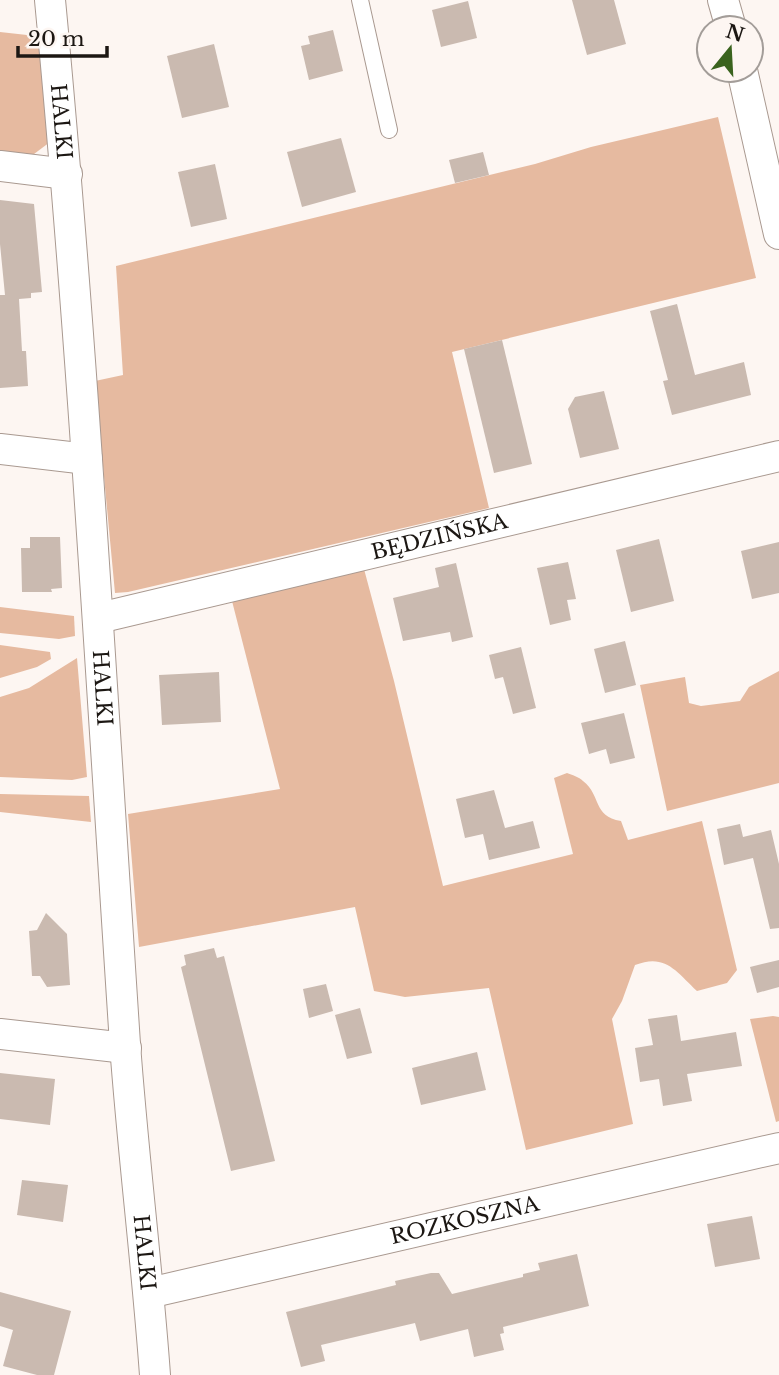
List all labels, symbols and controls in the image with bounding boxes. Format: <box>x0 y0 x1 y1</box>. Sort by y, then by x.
scale bar <box>18 14 107 58</box>
north arrow <box>695 14 765 84</box>
text: N <box>723 20 747 47</box>
text: 20 m <box>28 26 85 52</box>
street label: HALKI <box>45 82 77 160</box>
street label: BĘDZIŃSKA <box>369 508 511 566</box>
street label: HALKI <box>87 649 118 727</box>
street label: ROZKOSZNA <box>388 1190 542 1250</box>
street label: HALKI <box>128 1213 161 1291</box>

